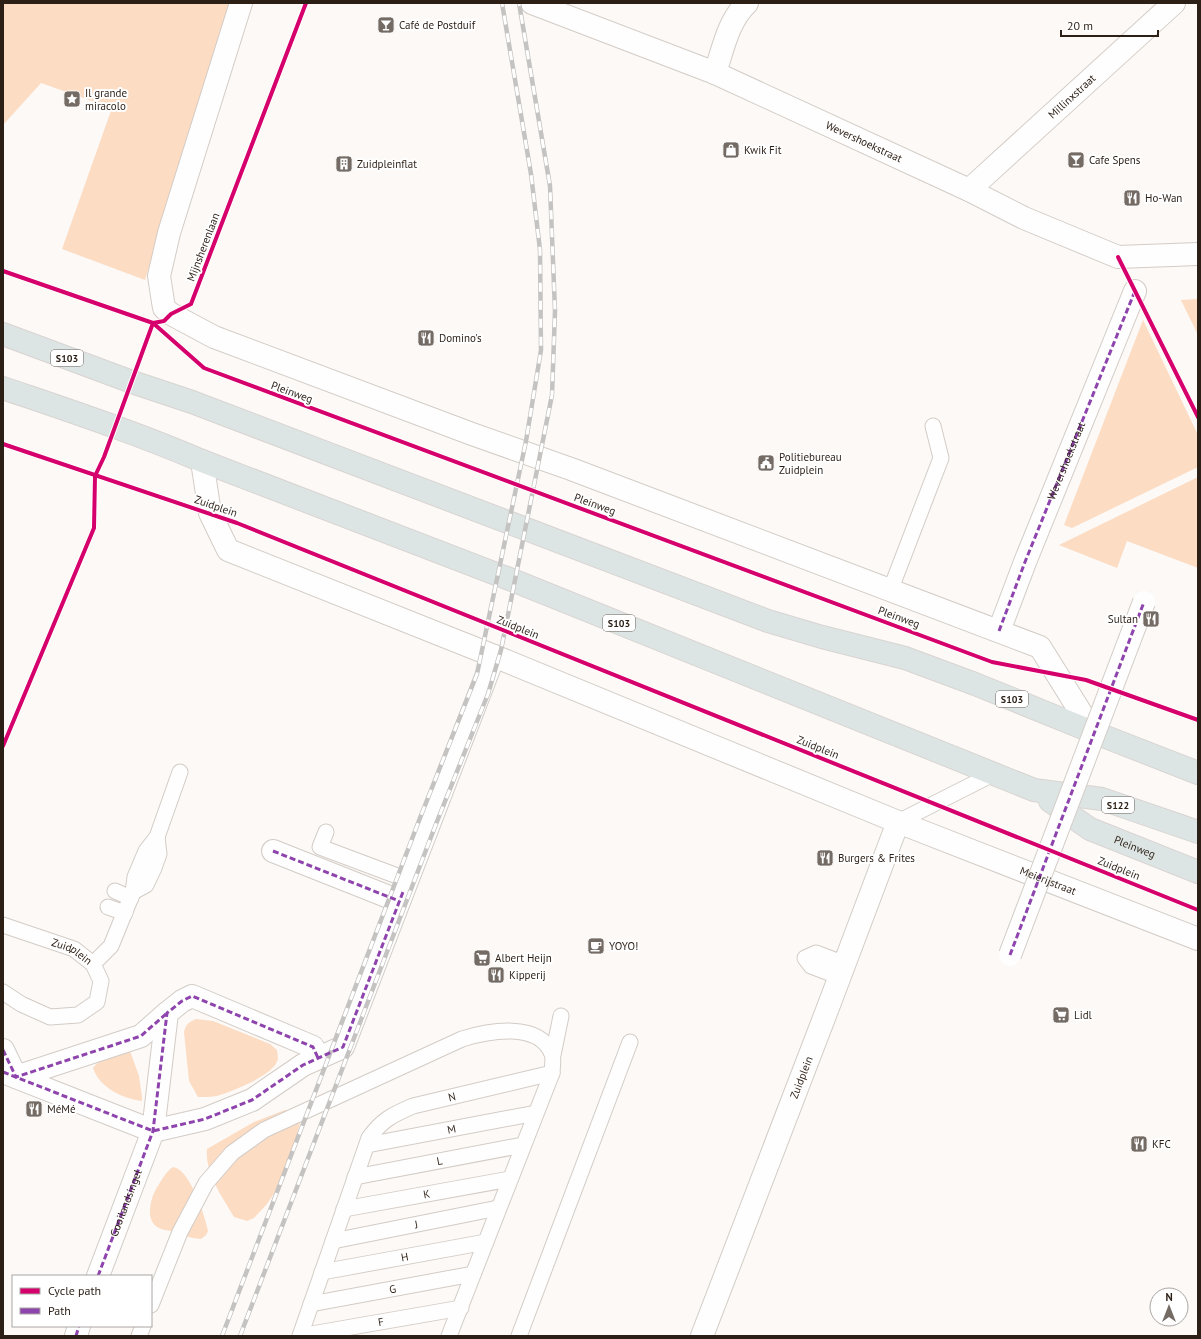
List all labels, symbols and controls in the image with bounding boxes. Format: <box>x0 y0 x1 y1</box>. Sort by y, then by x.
scale bar <box>1061 12 1158 38</box>
bar icon: Café de Postduif <box>376 15 396 35</box>
place label: Café de Postduif <box>399 18 476 32</box>
text: 20 m <box>1067 18 1093 33</box>
street label: Millinxstraat <box>1045 71 1099 122</box>
place label: Il grande miracolo <box>85 86 127 113</box>
place icon: Il grande miracolo <box>62 89 82 109</box>
street label: Wevershoekstraat <box>823 118 905 165</box>
shop icon: Kwik Fit <box>721 140 741 160</box>
place label: Kwik Fit <box>744 143 782 157</box>
bar icon: Cafe Spens <box>1066 150 1086 170</box>
place label: Cafe Spens <box>1089 153 1141 167</box>
building icon: Zuidpleinflat <box>334 154 354 174</box>
place label: Zuidpleinflat <box>357 157 417 171</box>
restaurant icon: Ho-Wan <box>1122 188 1142 208</box>
place label: Ho-Wan <box>1145 191 1182 205</box>
street label: Mijnsherenlaan <box>184 211 222 283</box>
restaurant icon: Domino's <box>416 328 436 348</box>
place label: Domino's <box>439 331 482 345</box>
road number: S103 <box>51 350 83 366</box>
street label: Pleinweg <box>269 378 315 406</box>
street label: Wevershoekstraat <box>1044 420 1088 502</box>
place label: Politiebureau Zuidplein <box>779 450 842 477</box>
public building icon: Politiebureau Zuidplein <box>756 453 776 473</box>
street label: Pleinweg <box>572 490 618 518</box>
street label: Zuidplein <box>193 492 239 520</box>
street label: Pleinweg <box>876 603 922 631</box>
restaurant icon: Sultan <box>1141 609 1161 629</box>
street label: Zuidplein <box>495 612 541 642</box>
place label: Sultan <box>1108 612 1138 626</box>
road number: S103 <box>603 615 635 631</box>
road number: S103 <box>996 691 1028 707</box>
street label: Zuidplein <box>795 732 841 762</box>
road number: S122 <box>1102 797 1134 813</box>
street label: Pleinweg <box>1112 832 1158 861</box>
restaurant icon: Burgers & Frites <box>815 848 835 868</box>
place label: Burgers & Frites <box>838 851 915 865</box>
street label: Zuidplein <box>1096 853 1142 883</box>
street label: Meierijstraat <box>1018 863 1079 898</box>
street label: Zuidplein <box>50 935 95 968</box>
cafe icon: YOYO! <box>586 936 606 956</box>
place label: YOYO! <box>609 939 638 953</box>
supermarket icon: Albert Heijn <box>472 948 492 968</box>
place label: Albert Heijn <box>495 951 552 965</box>
restaurant icon: Kipperij <box>486 965 506 985</box>
place label: Kipperij <box>509 968 546 982</box>
supermarket icon: Lidl <box>1051 1005 1071 1025</box>
place label: Lidl <box>1074 1008 1093 1022</box>
street label: Zuidplein <box>787 1054 816 1101</box>
street label: N <box>447 1089 457 1104</box>
restaurant icon: MéMé <box>24 1099 44 1119</box>
place label: MéMé <box>47 1102 76 1116</box>
street label: M <box>446 1121 457 1137</box>
restaurant icon: KFC <box>1129 1134 1149 1154</box>
place label: KFC <box>1152 1137 1171 1151</box>
street label: L <box>435 1153 444 1168</box>
street label: Gooilandsingel <box>107 1167 145 1239</box>
street label: K <box>422 1187 431 1202</box>
street label: J <box>412 1217 419 1232</box>
street label: H <box>400 1249 410 1264</box>
legend <box>12 1275 152 1327</box>
street label: G <box>388 1281 397 1296</box>
text: Cycle path <box>48 1283 101 1298</box>
north arrow <box>1149 1287 1189 1327</box>
text: N <box>1165 1290 1173 1304</box>
text: Path <box>48 1303 71 1318</box>
street label: F <box>377 1315 385 1329</box>

